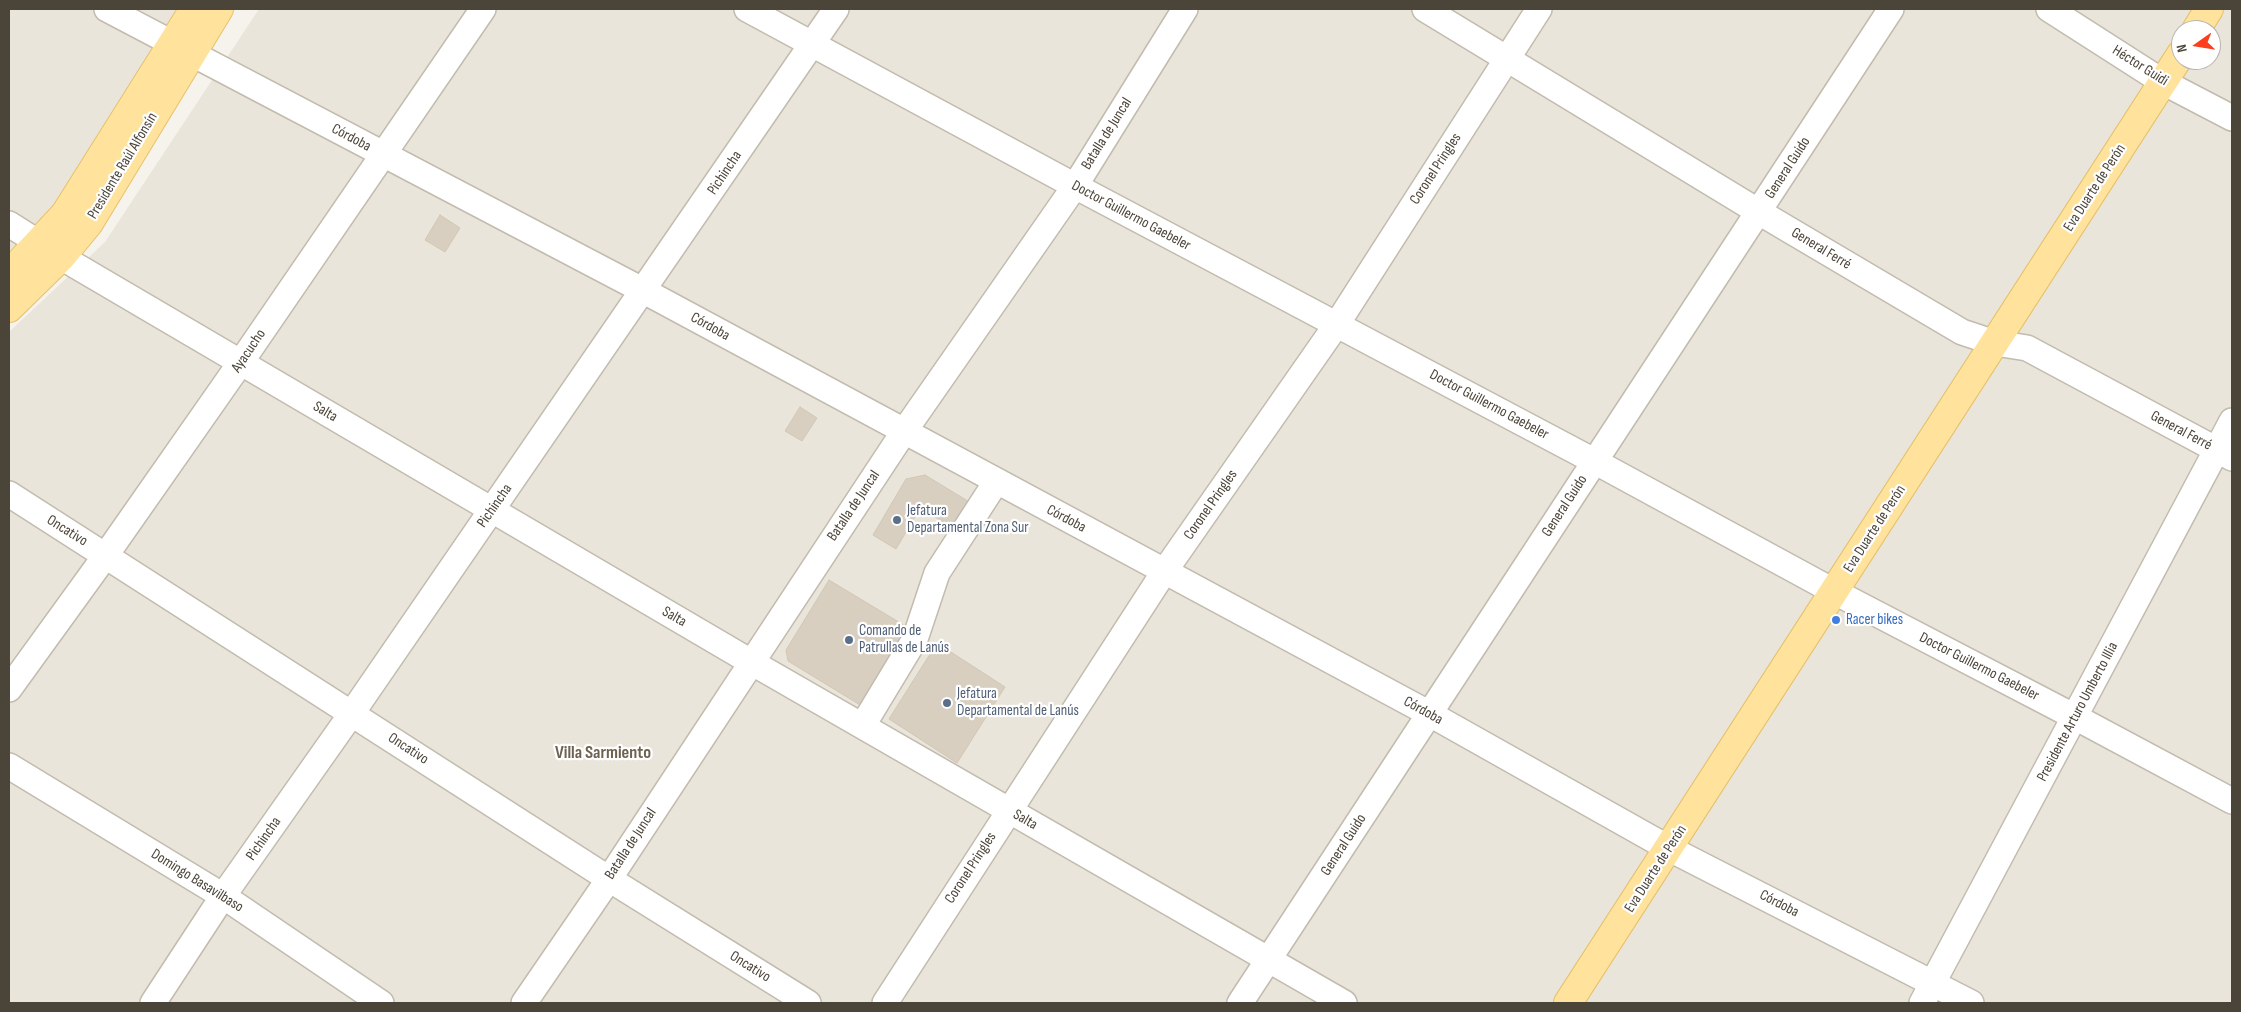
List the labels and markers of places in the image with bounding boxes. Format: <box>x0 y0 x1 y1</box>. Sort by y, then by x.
place label: Jefatura Departamental Zona Sur <box>907 502 1028 537</box>
marker: Jefatura Departamental Zona Sur <box>891 514 903 526</box>
place label: Racer bikes <box>1846 611 1903 629</box>
marker: Racer bikes <box>1830 614 1842 626</box>
place label: Comando de Patrullas de Lanús <box>859 622 949 657</box>
marker: Comando de Patrullas de Lanús <box>843 634 855 646</box>
place label: Jefatura Departamental de Lanús <box>957 685 1079 720</box>
marker: Jefatura Departamental de Lanús <box>941 697 953 709</box>

